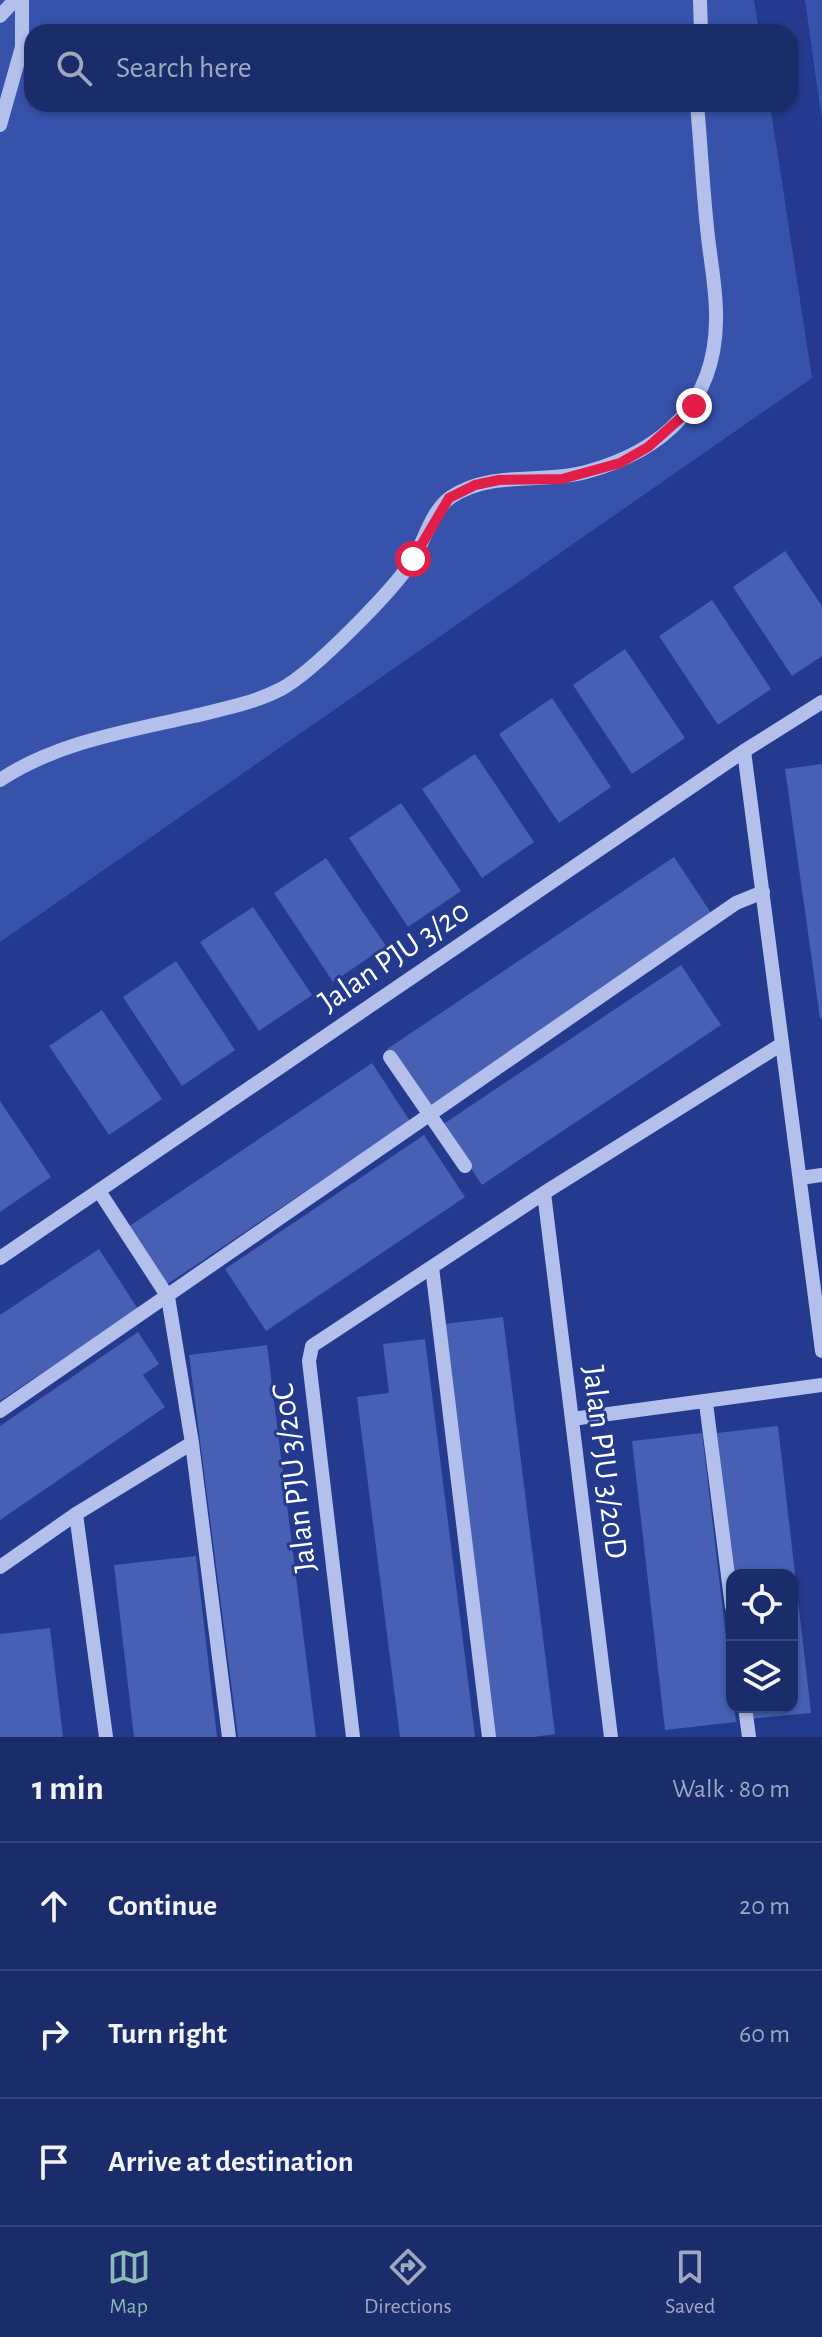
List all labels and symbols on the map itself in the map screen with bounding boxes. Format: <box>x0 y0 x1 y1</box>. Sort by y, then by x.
route end <box>676 388 712 424</box>
route start <box>395 541 431 577</box>
street label: Jalan PJU 3/20 <box>313 894 475 1018</box>
street label: Jalan PJU 3/20D <box>577 1363 633 1561</box>
street label: Jalan PJU 3/20C <box>267 1381 321 1575</box>

